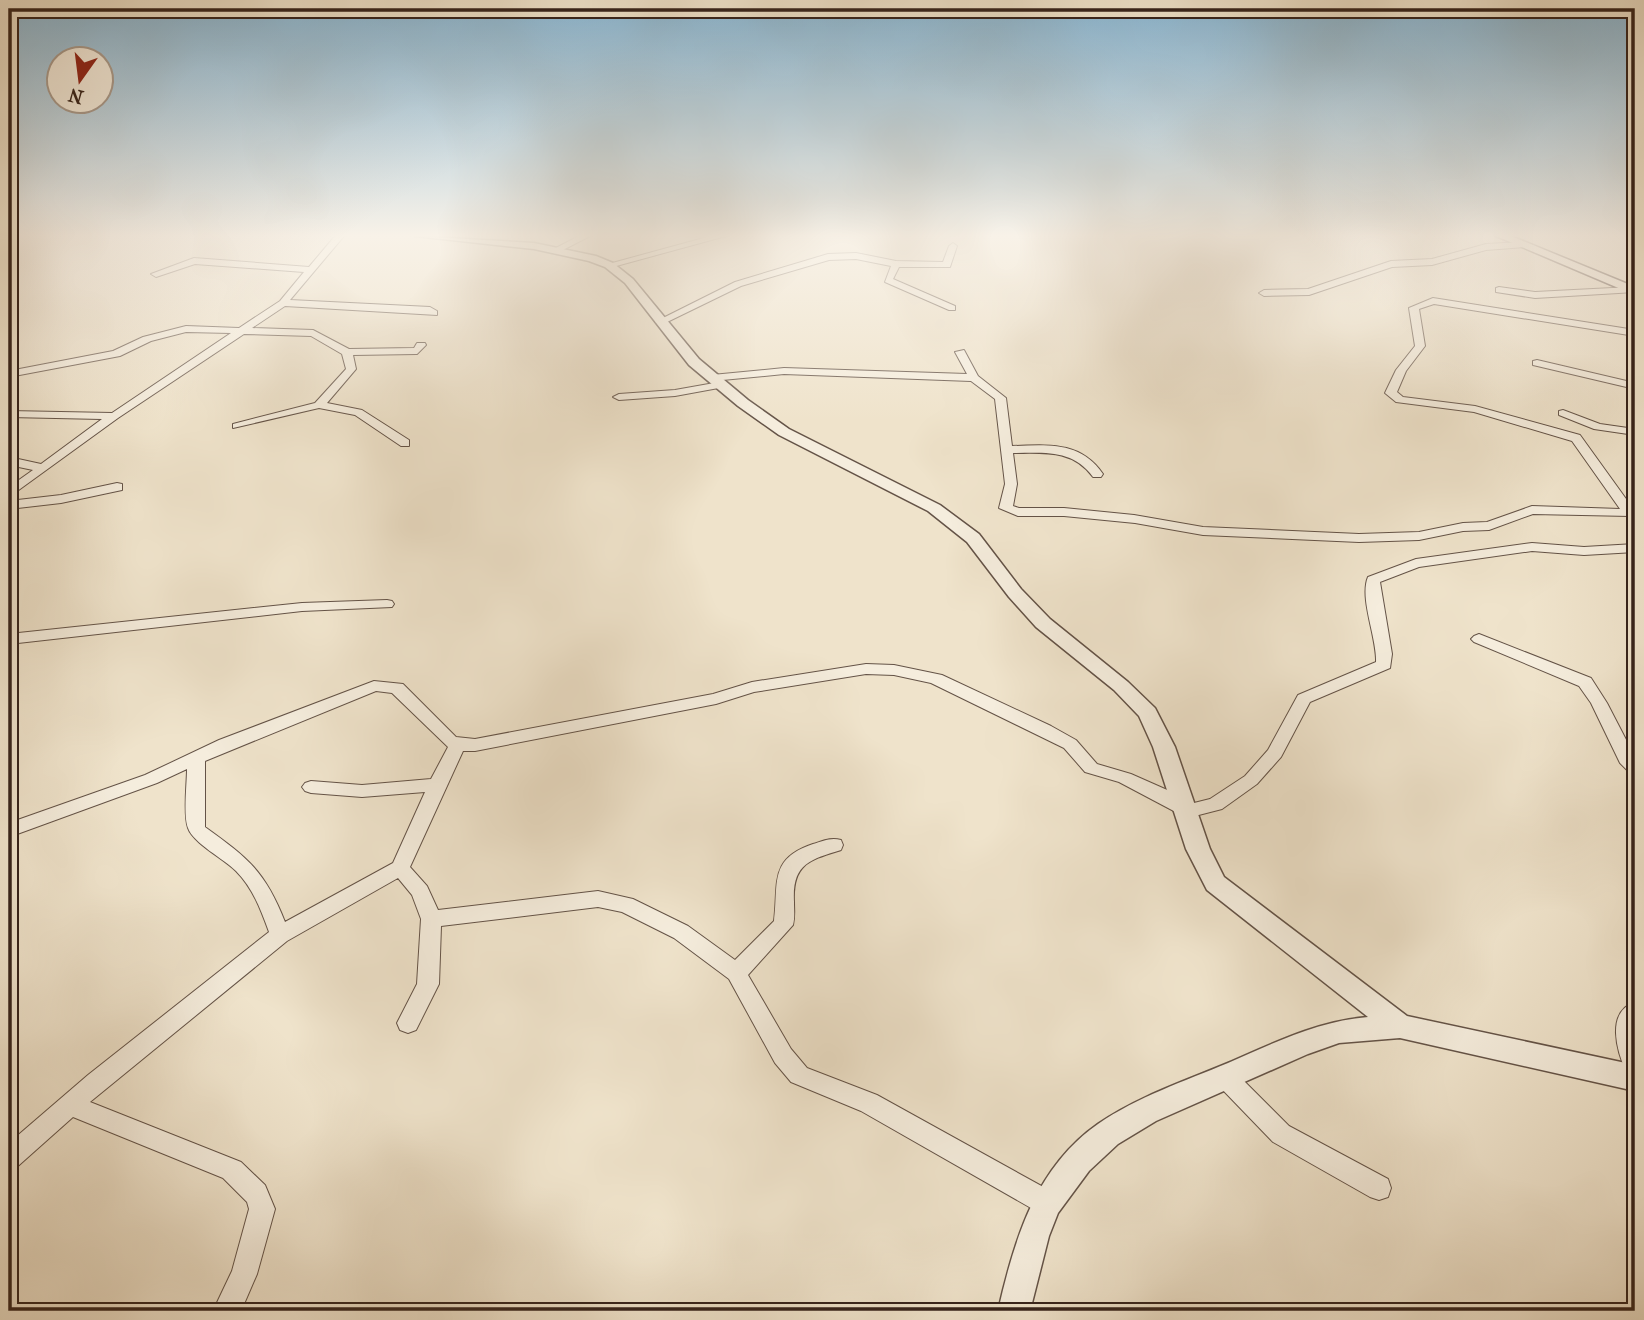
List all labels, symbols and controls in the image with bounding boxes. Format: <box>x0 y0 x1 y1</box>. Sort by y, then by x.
north arrow <box>46 46 116 116</box>
text: N <box>66 83 86 108</box>

